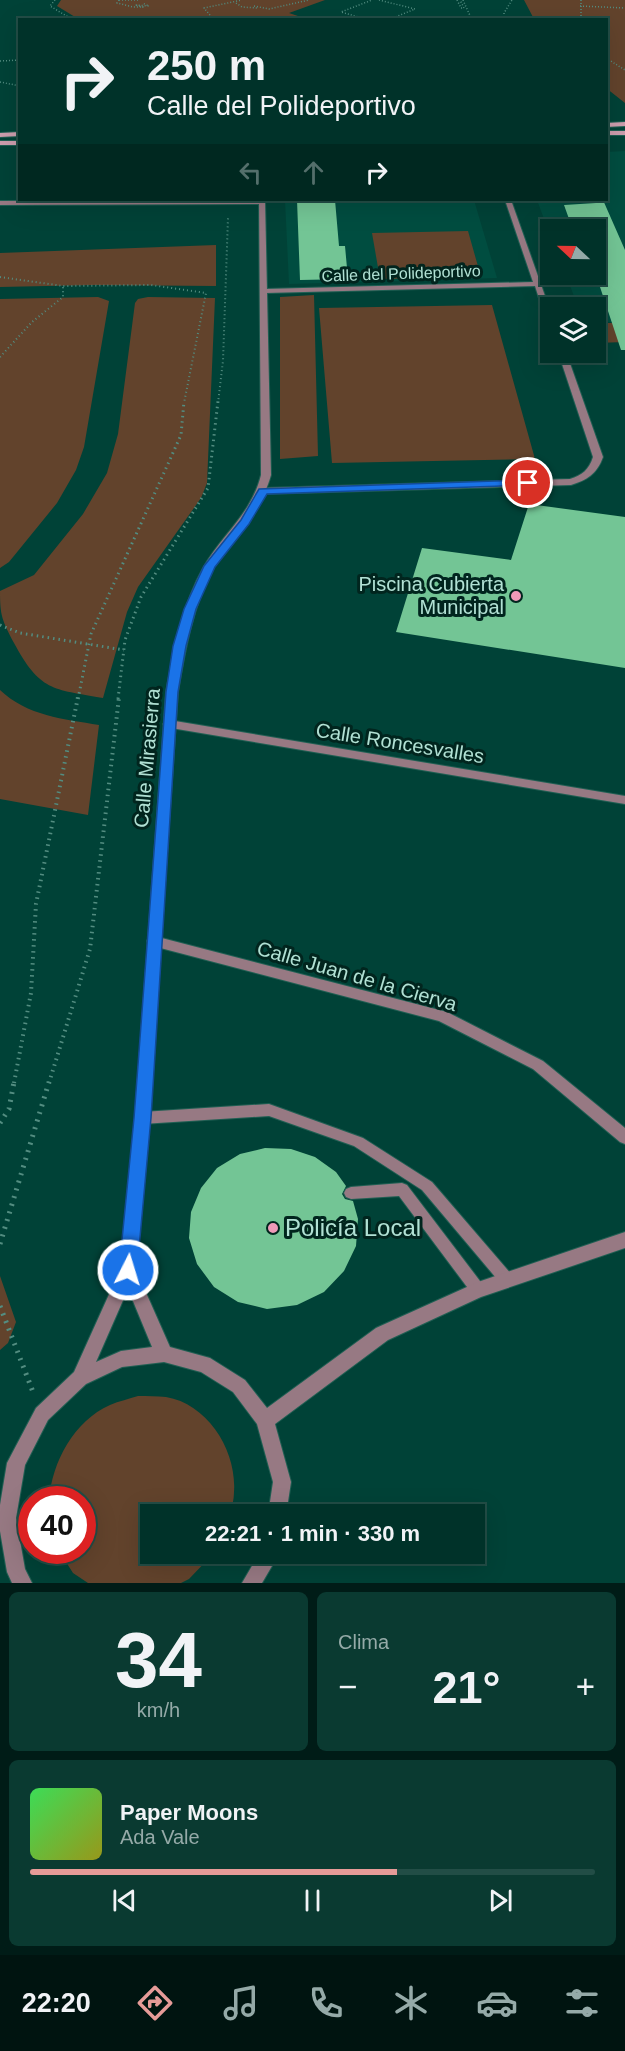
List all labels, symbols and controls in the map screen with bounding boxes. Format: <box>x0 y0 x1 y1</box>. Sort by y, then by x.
icon: right <box>48 42 126 120</box>
text: 250 m <box>147 42 266 89</box>
text: Calle del Polideportivo <box>147 91 416 121</box>
icon: left <box>234 156 267 189</box>
icon: ahead <box>297 156 330 189</box>
icon: right <box>360 156 393 189</box>
north arrow <box>540 219 606 285</box>
map controls <box>540 219 606 363</box>
street label: Calle del Polideportivo <box>321 262 481 285</box>
button: layers <box>540 297 606 363</box>
pin <box>502 457 553 508</box>
icon: arrive <box>511 466 544 499</box>
place label: Piscina Cubierta Municipal <box>358 573 505 618</box>
marker: Piscina Cubierta Municipal <box>509 589 523 603</box>
street label: Calle Mirasierra <box>130 686 164 829</box>
street label: Calle Roncesvalles <box>314 719 486 767</box>
street label: Calle Juan de la Cierva <box>255 937 460 1015</box>
place label: Policía Local <box>285 1214 421 1241</box>
marker: Policía Local <box>266 1221 280 1235</box>
position arrow <box>96 1238 160 1302</box>
speed limit sign: 40 <box>18 1486 96 1564</box>
text: 22:21 · 1 min · 330 m <box>205 1521 420 1546</box>
text: 34 <box>115 1616 202 1704</box>
text: Clima <box>338 1631 389 1653</box>
text: 21° <box>432 1662 501 1713</box>
text: − <box>338 1668 357 1705</box>
text: + <box>576 1668 595 1705</box>
text: km/h <box>137 1699 180 1721</box>
text: Paper Moons <box>120 1800 258 1825</box>
text: Ada Vale <box>120 1826 200 1848</box>
icon: previous <box>108 1884 141 1917</box>
icon: pause <box>296 1884 329 1917</box>
icon: next <box>484 1884 517 1917</box>
icon: directions <box>134 1982 176 2024</box>
icon: music <box>220 1982 262 2024</box>
icon: phone <box>305 1982 347 2024</box>
icon: climate <box>390 1982 432 2024</box>
icon: car <box>476 1982 518 2024</box>
icon: filters <box>561 1982 603 2024</box>
text: 22:20 <box>22 1988 91 2018</box>

